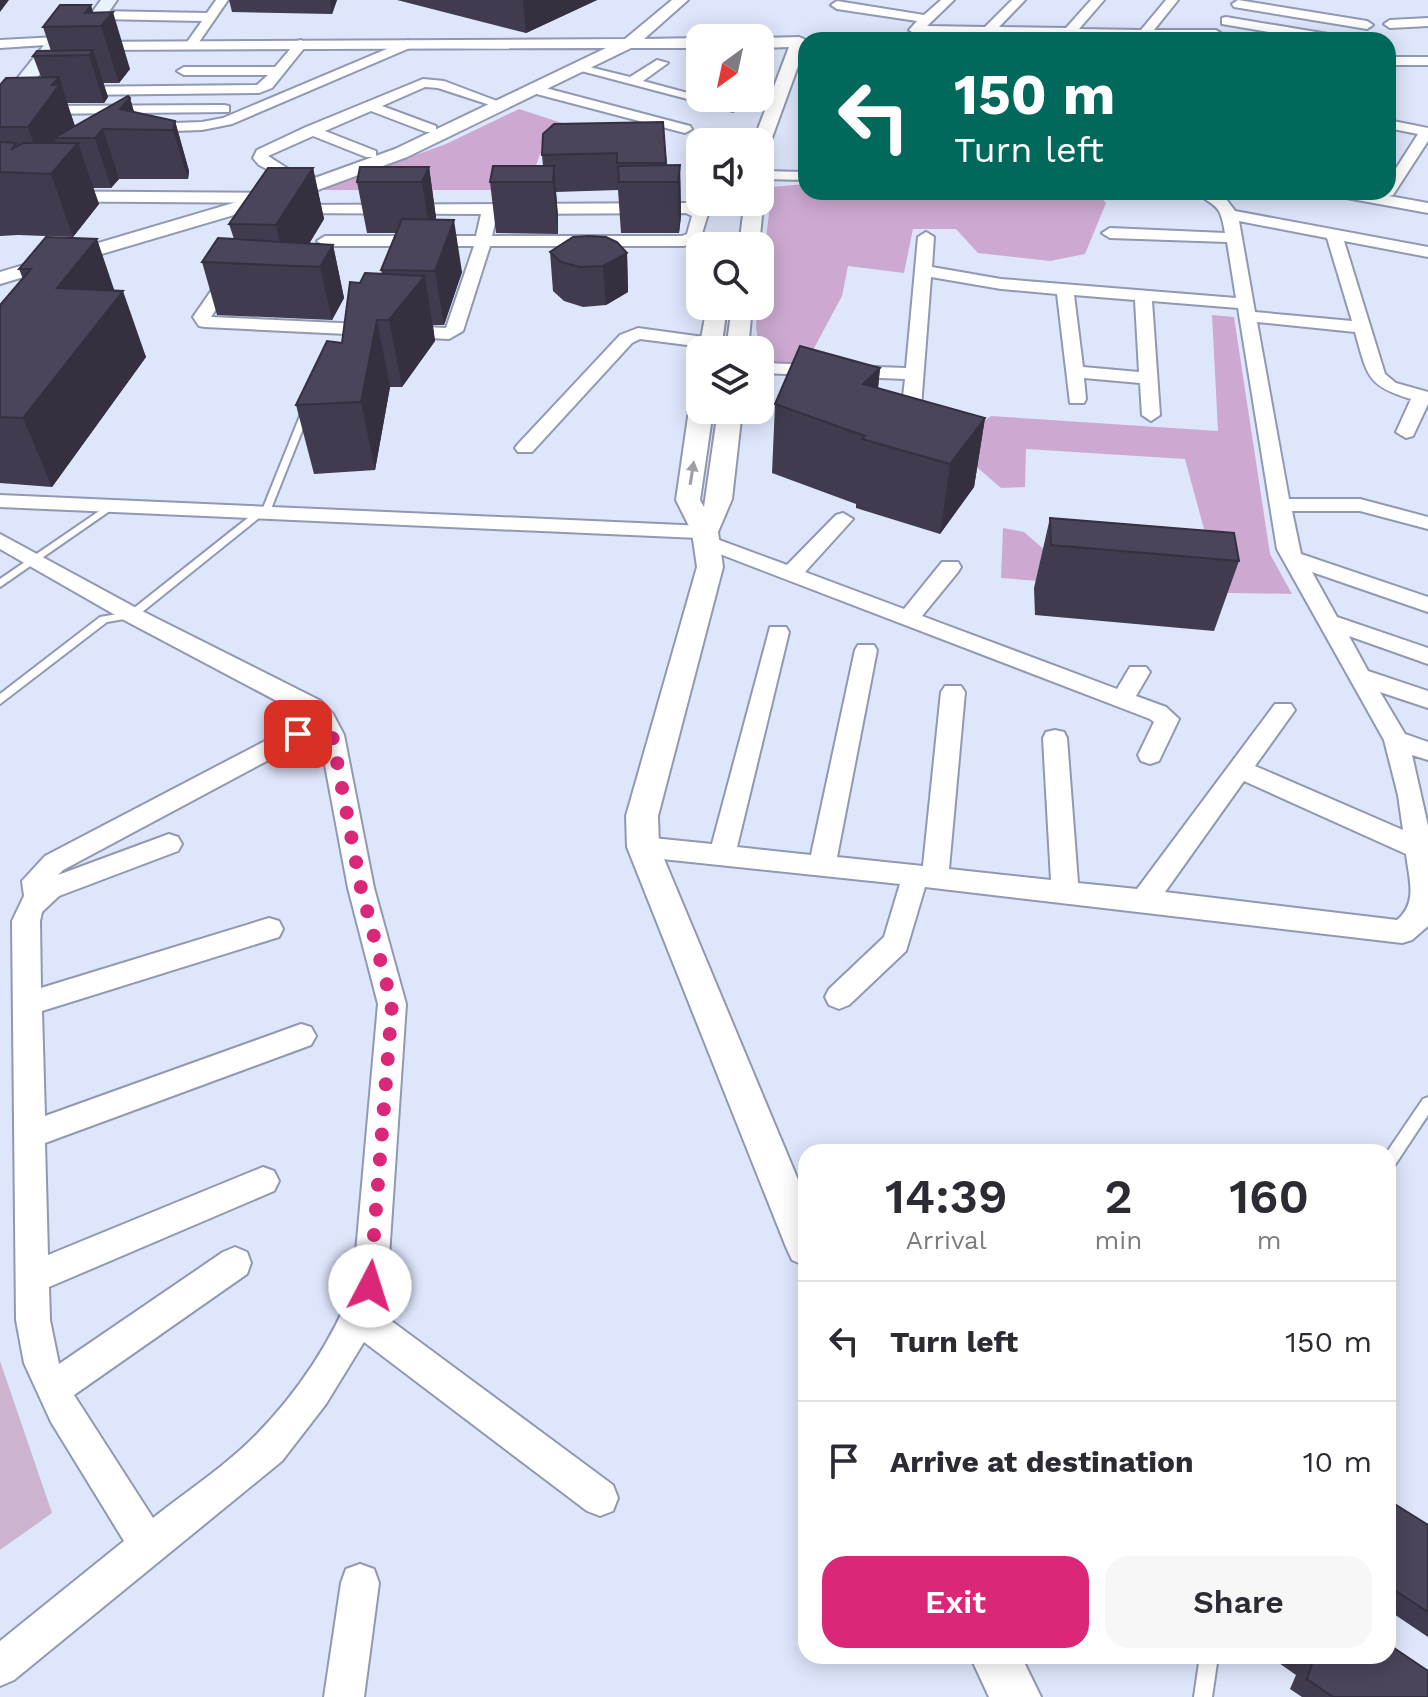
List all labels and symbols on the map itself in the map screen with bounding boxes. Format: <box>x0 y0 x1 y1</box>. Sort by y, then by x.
north arrow <box>686 24 774 112</box>
one-way arrow <box>686 460 699 485</box>
pin <box>264 700 332 768</box>
position arrow <box>328 1244 412 1328</box>

